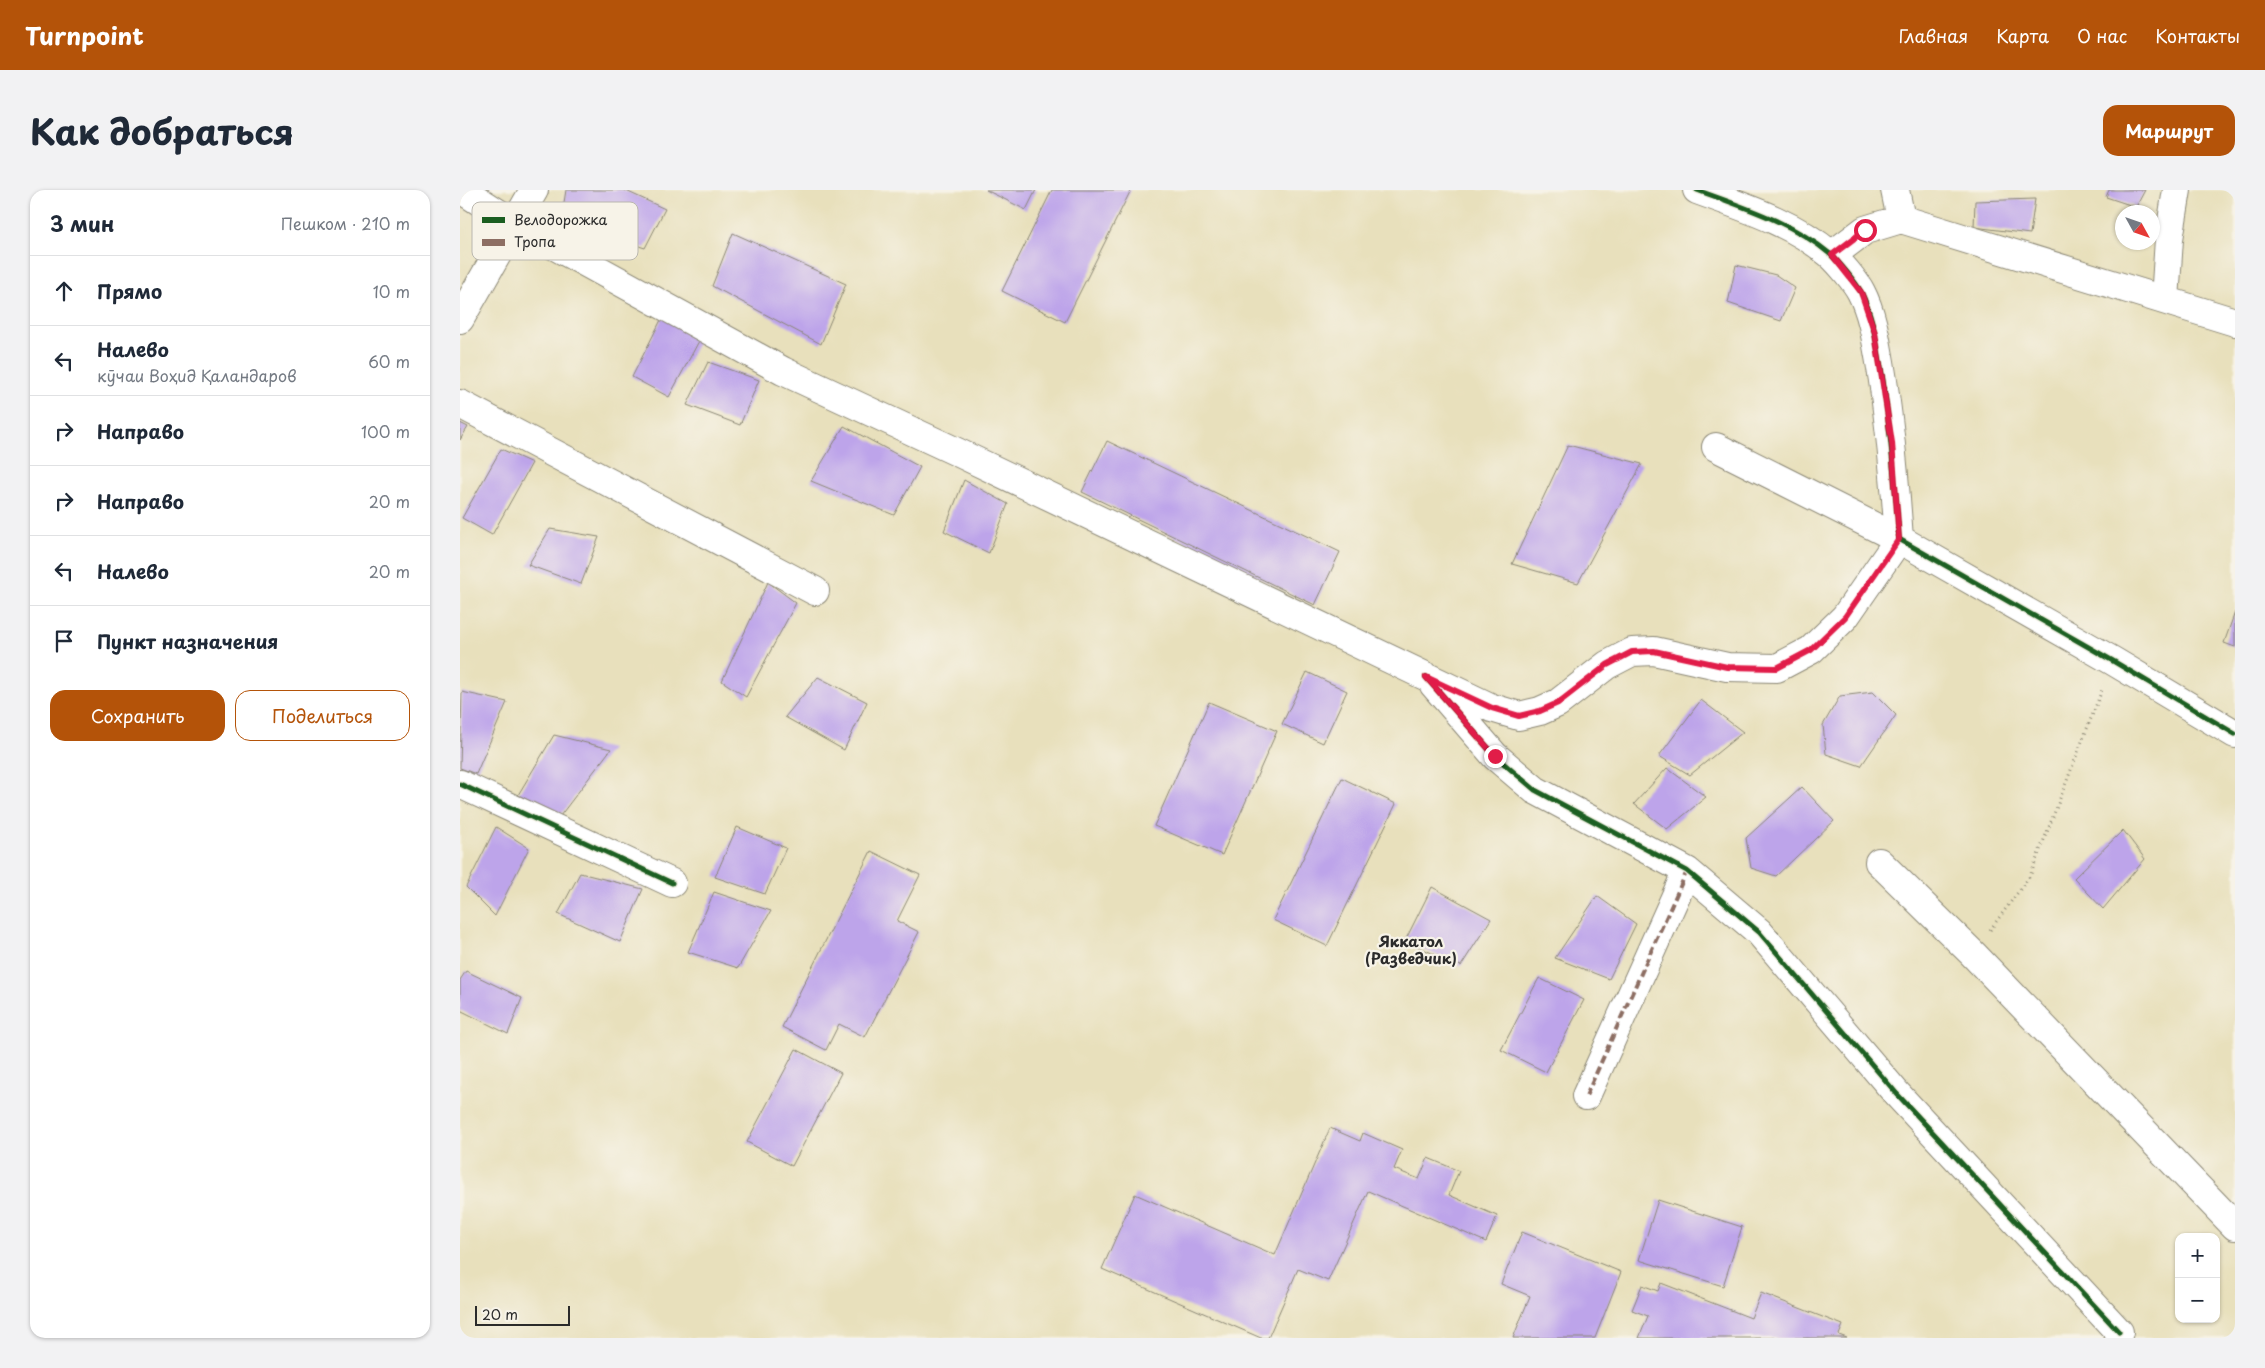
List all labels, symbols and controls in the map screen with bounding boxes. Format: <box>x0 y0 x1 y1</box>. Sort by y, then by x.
text: Turnpoint <box>25 17 144 53</box>
text: Главная <box>1899 22 1968 49</box>
text: Карта <box>1996 22 2049 49</box>
text: О нас <box>2077 22 2127 49</box>
text: Контакты <box>2155 22 2240 49</box>
text: Как добраться <box>30 104 294 157</box>
button: Маршрут <box>2103 105 2235 156</box>
legend <box>472 202 638 260</box>
north arrow <box>2115 205 2160 250</box>
text: 3 мин <box>50 207 114 239</box>
text: Велодорожка <box>514 209 608 230</box>
text: Пешком · 210 m <box>281 211 410 235</box>
route start <box>1854 219 1877 242</box>
text: Тропа <box>514 231 556 252</box>
icon: ahead <box>50 277 78 305</box>
text: Прямо <box>97 277 162 305</box>
text: 10 m <box>373 279 410 303</box>
text: Налево <box>97 335 169 363</box>
icon: left <box>50 347 78 375</box>
text: 60 m <box>368 349 410 373</box>
text: кӯчаи Воҳид Қаландаров <box>97 363 297 387</box>
icon: right <box>50 417 78 445</box>
text: Направо <box>97 417 184 445</box>
text: 100 m <box>361 419 410 443</box>
icon: right <box>50 487 78 515</box>
text: Направо <box>97 487 184 515</box>
text: 20 m <box>369 489 410 513</box>
icon: left <box>50 557 78 585</box>
text: Налево <box>97 557 169 585</box>
text: 20 m <box>369 559 410 583</box>
icon: arrive <box>50 627 78 655</box>
text: Пункт назначения <box>97 627 278 655</box>
button: Сохранить <box>50 690 225 741</box>
button: Поделиться <box>235 690 410 741</box>
route end <box>1484 745 1507 768</box>
district label: Яккатол (Разведчик) <box>1365 929 1457 969</box>
map controls <box>2175 1233 2220 1323</box>
button: + <box>2175 1233 2220 1278</box>
button: − <box>2175 1278 2220 1323</box>
scale bar <box>475 1303 570 1326</box>
text: 20 m <box>482 1304 518 1325</box>

